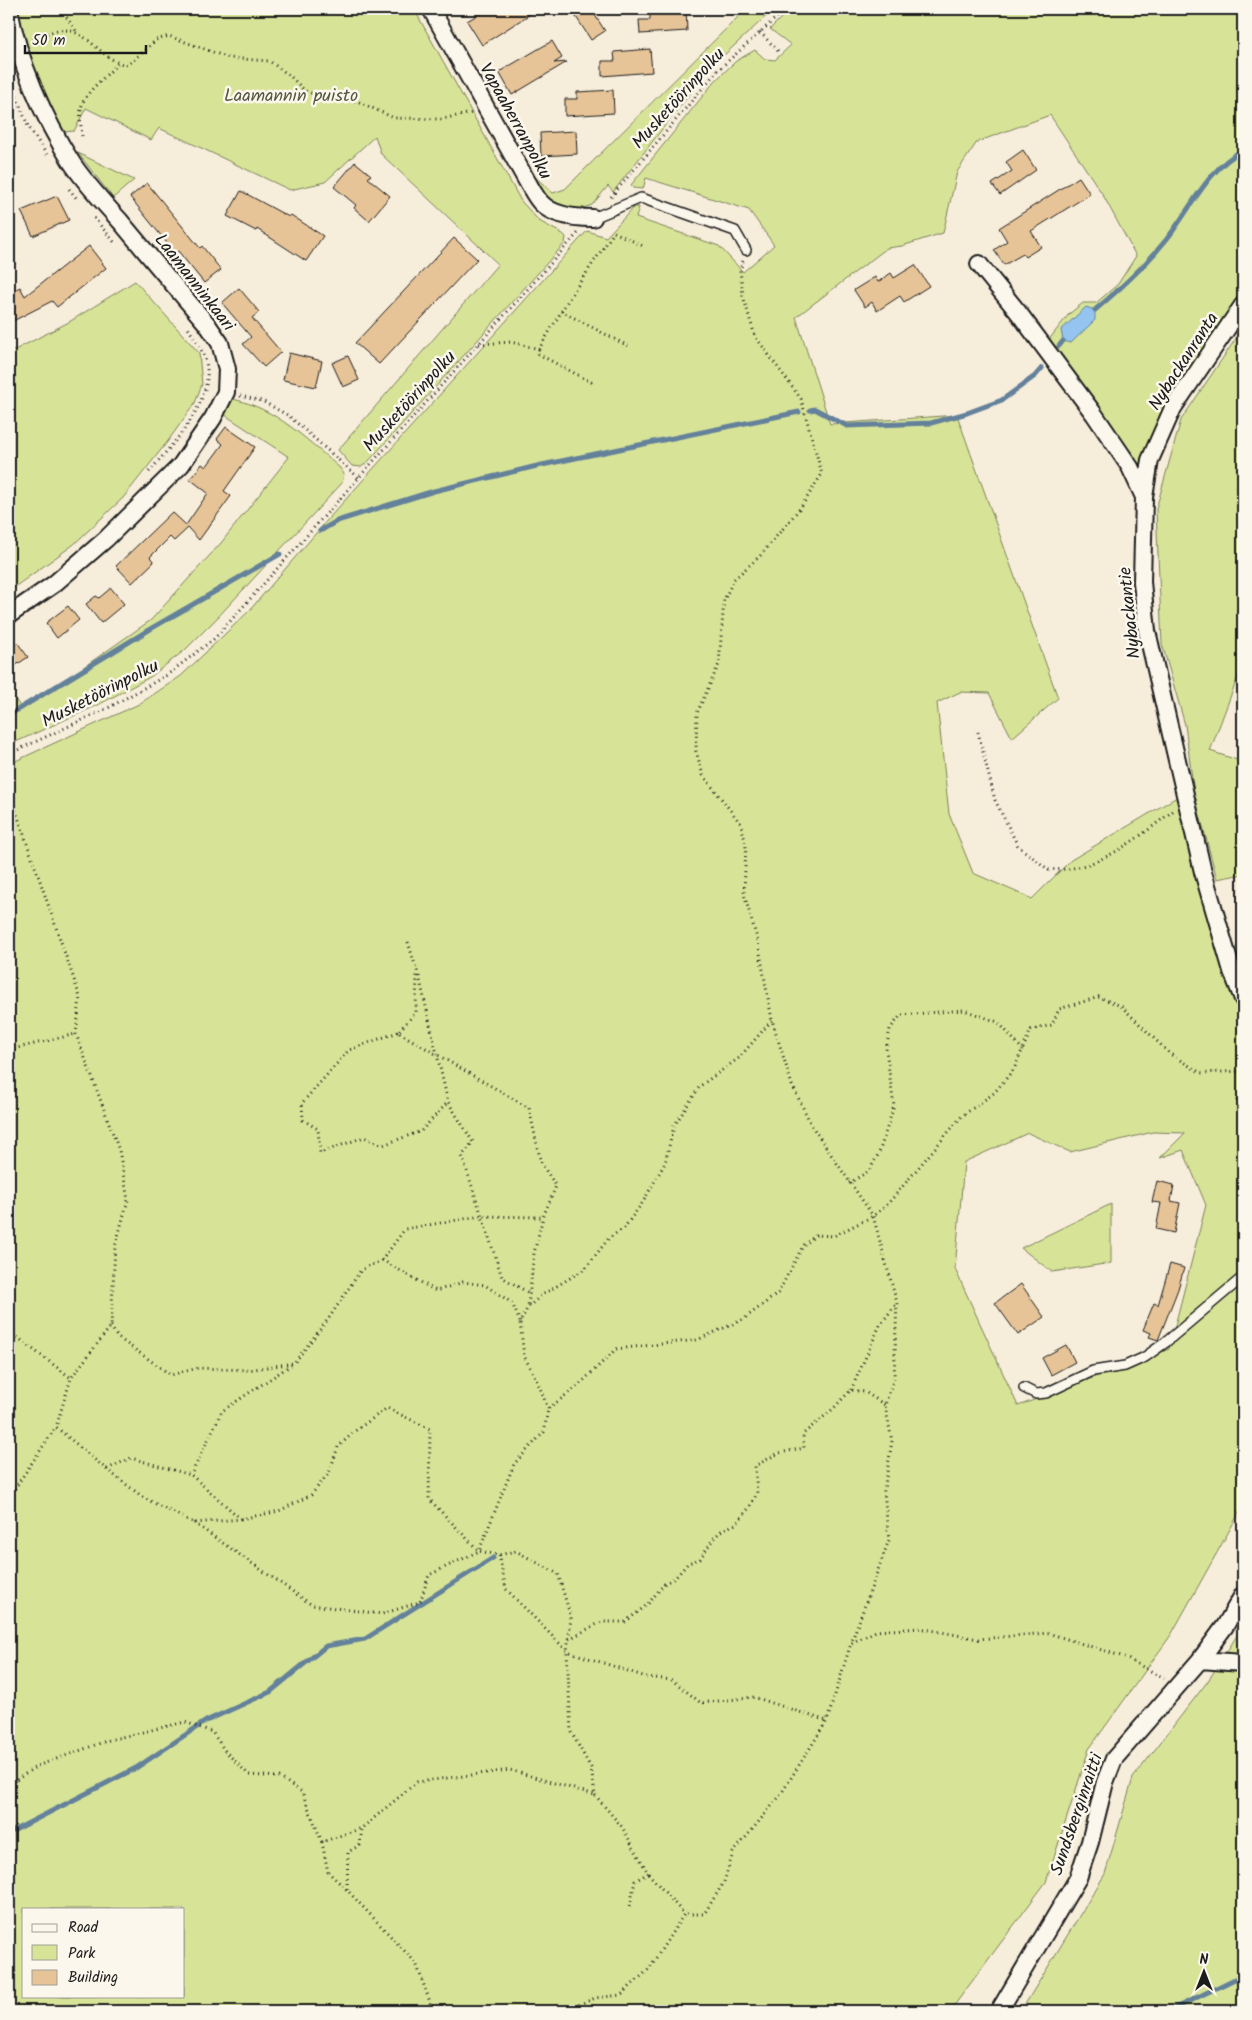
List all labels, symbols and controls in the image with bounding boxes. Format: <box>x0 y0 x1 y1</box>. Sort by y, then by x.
scale bar <box>25 22 146 54</box>
text: 50 m <box>32 29 66 53</box>
street label: Musketöörinpolku <box>625 41 733 156</box>
street label: Vapaaherranpolku <box>471 58 559 186</box>
park label: Laamannin puisto <box>224 82 358 111</box>
street label: Laamanninkaari <box>146 227 242 339</box>
street label: Nybackanranta <box>1141 307 1227 417</box>
street label: Musketöörinpolku <box>356 344 464 459</box>
street label: Nybackantie <box>1111 565 1150 660</box>
street label: Musketöörinpolku <box>37 652 165 736</box>
street label: Sundsberginraitti <box>1043 1749 1112 1879</box>
legend <box>22 1908 185 1998</box>
text: Road <box>68 1916 99 1940</box>
text: Park <box>68 1942 96 1966</box>
north arrow <box>1180 1948 1230 1998</box>
text: N <box>1200 1949 1209 1971</box>
text: Building <box>68 1966 118 1990</box>

